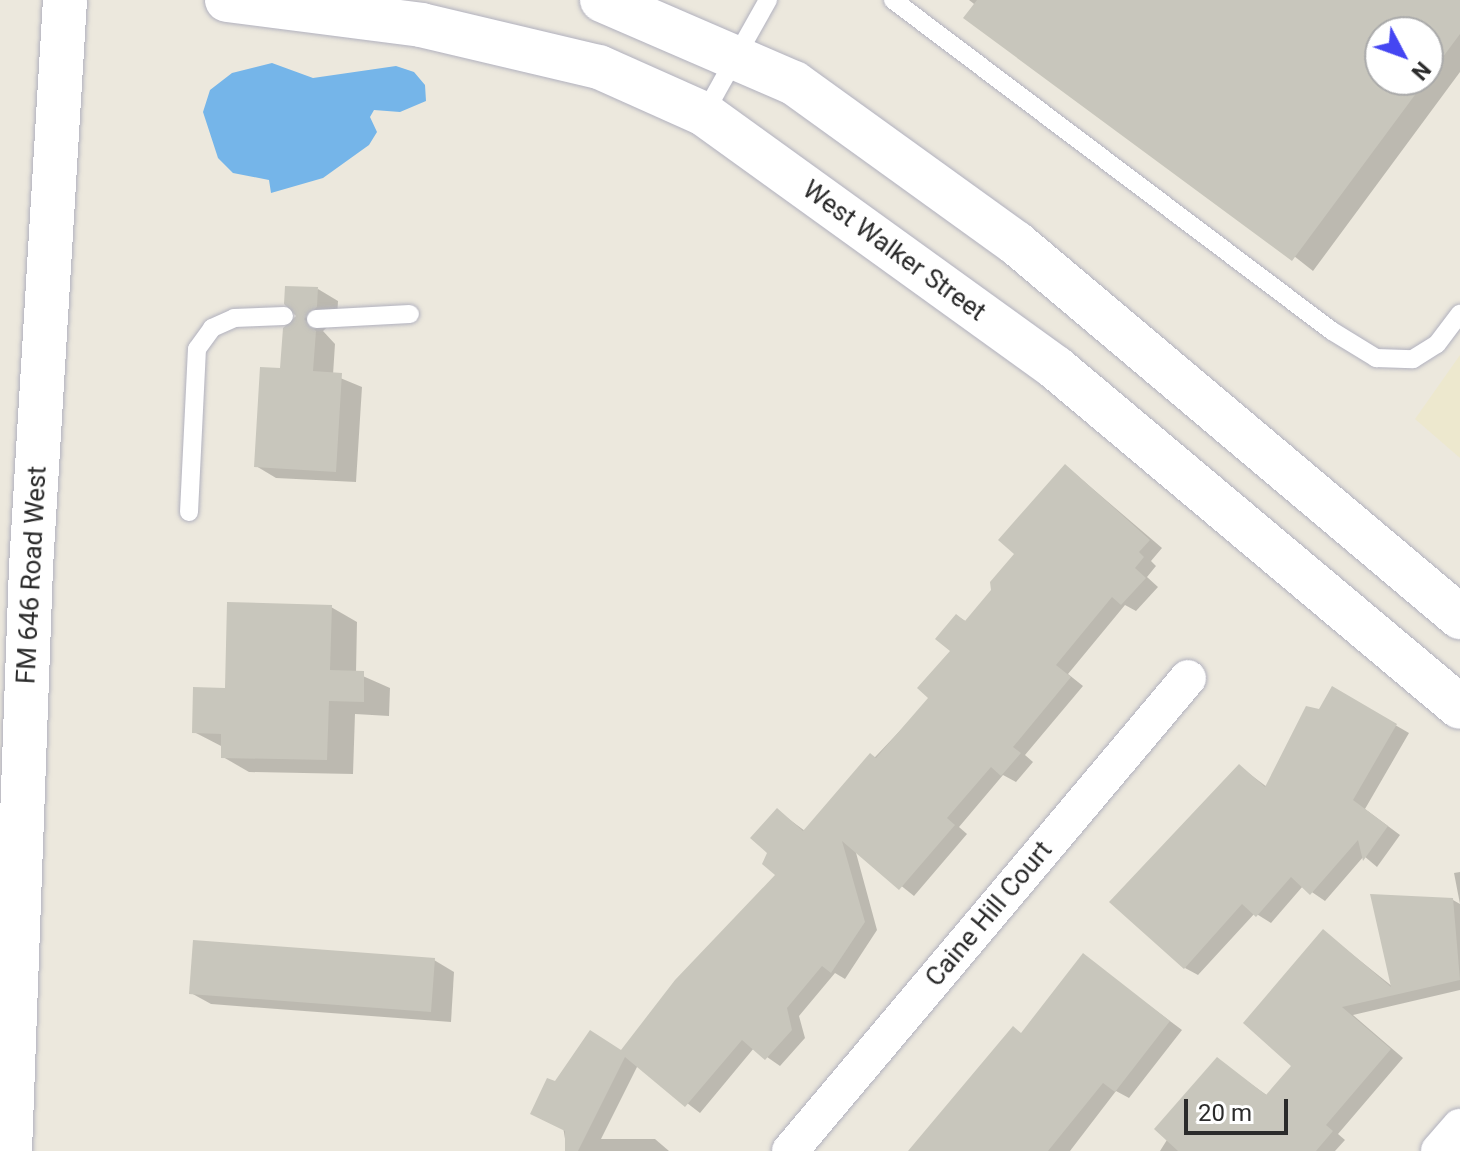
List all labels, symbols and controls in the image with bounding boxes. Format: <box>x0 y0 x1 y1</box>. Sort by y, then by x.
north arrow <box>1364 16 1444 96</box>
text: N <box>1406 57 1436 85</box>
street label: West Walker Street <box>796 174 992 328</box>
street label: FM 646 Road West <box>11 465 53 685</box>
street label: Caine Hill Court <box>919 835 1059 993</box>
scale bar <box>1188 1083 1292 1133</box>
text: 20 m <box>1198 1099 1252 1127</box>

